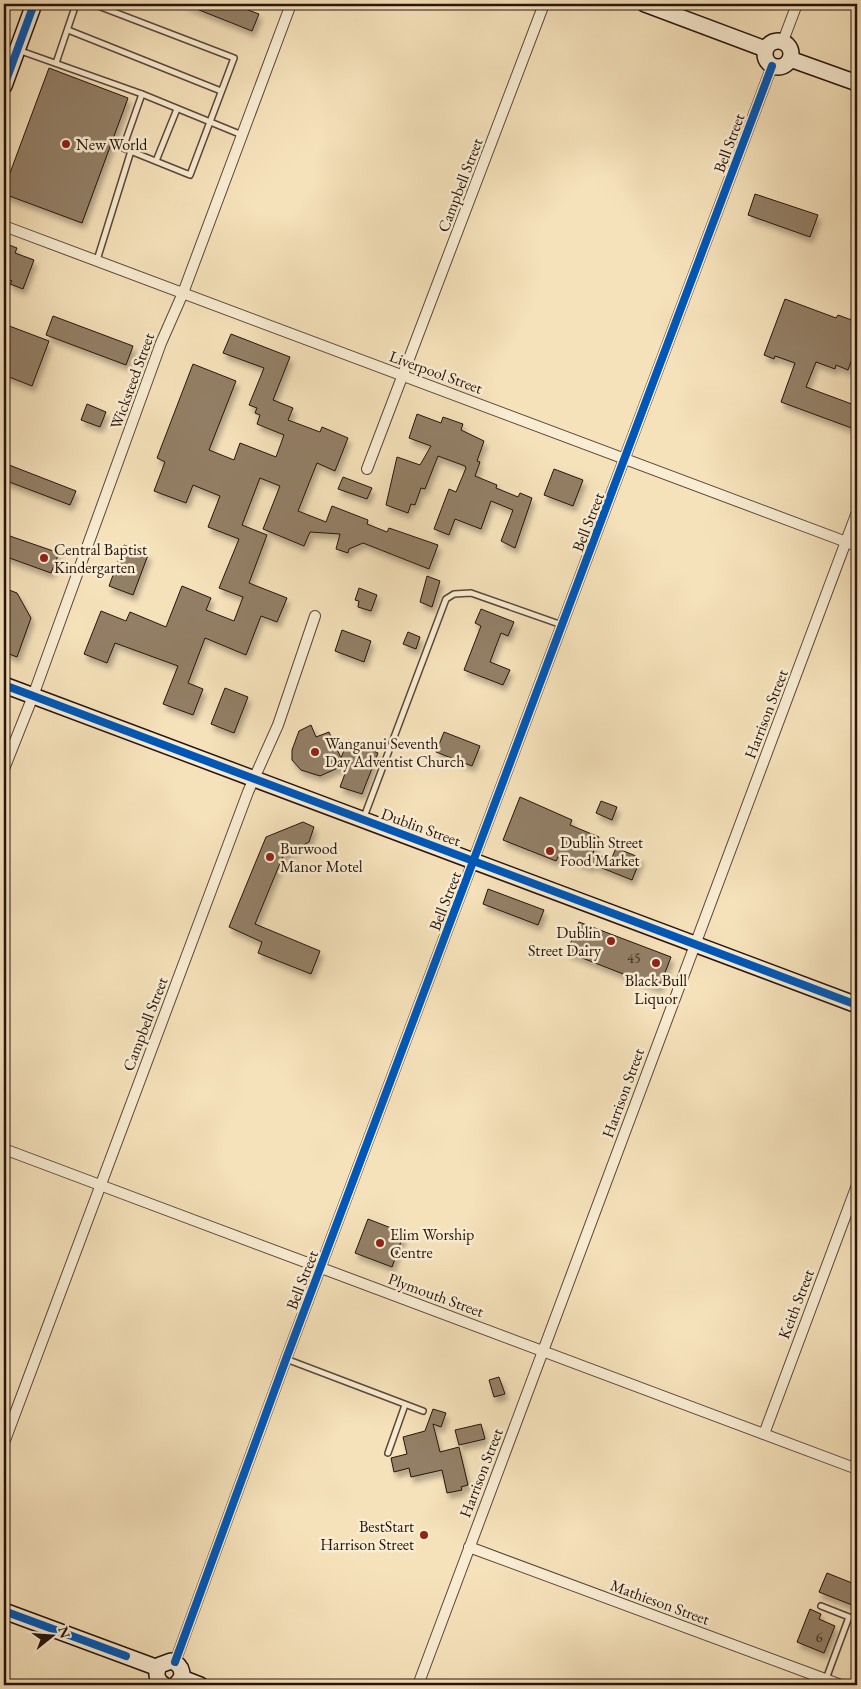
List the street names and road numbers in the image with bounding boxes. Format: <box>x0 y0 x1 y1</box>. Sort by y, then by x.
street label: Bell Street <box>709 110 749 176</box>
street label: Campbell Street <box>432 135 488 235</box>
street label: Wicksteed Street <box>105 330 159 432</box>
street label: Liverpool Street <box>387 345 485 399</box>
street label: Bell Street <box>567 489 609 555</box>
street label: Harrison Street <box>739 666 793 762</box>
street label: Dublin Street <box>378 803 464 851</box>
street label: Bell Street <box>424 868 466 934</box>
street label: Campbell Street <box>117 974 173 1074</box>
street label: Harrison Street <box>597 1045 649 1141</box>
street label: Bell Street <box>281 1247 323 1313</box>
street label: Keith Street <box>773 1266 819 1342</box>
street label: Plymouth Street <box>385 1268 487 1322</box>
street label: Harrison Street <box>454 1425 508 1521</box>
street label: Mathieson Street <box>608 1574 712 1630</box>

